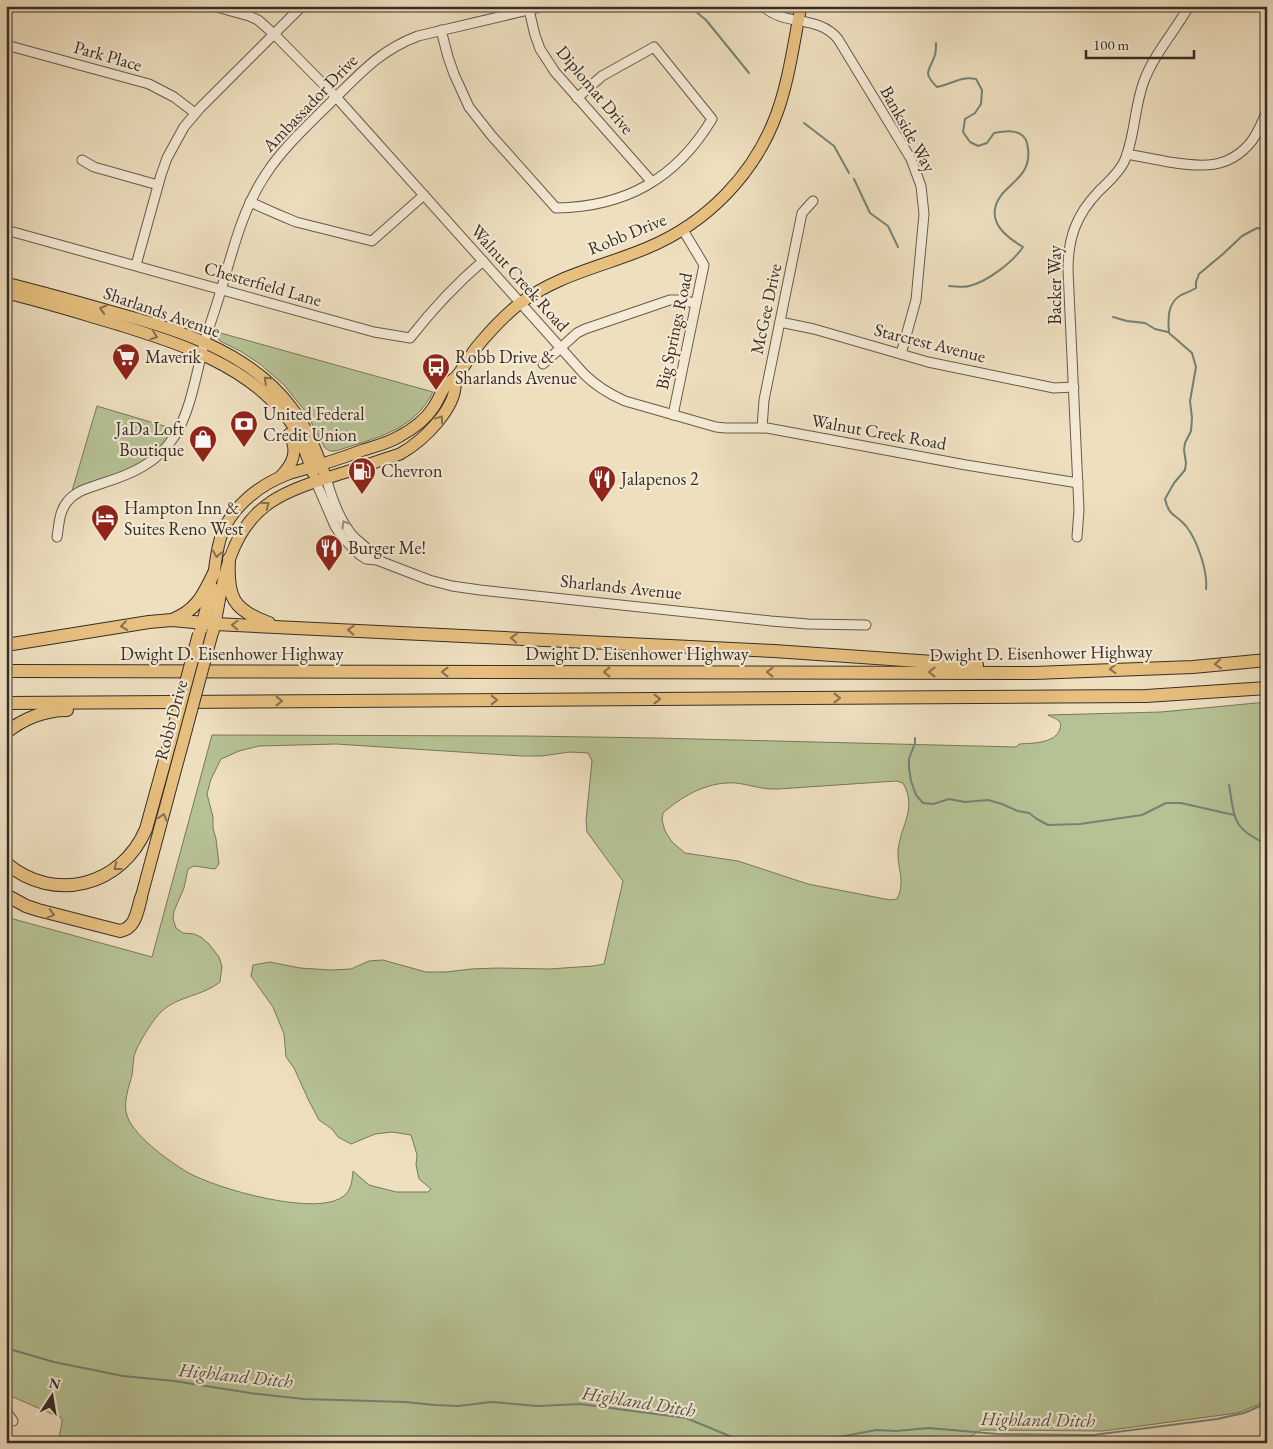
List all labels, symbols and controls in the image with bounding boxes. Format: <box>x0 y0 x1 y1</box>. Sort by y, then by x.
scale bar <box>1086 28 1193 60</box>
street label: Park Place <box>71 35 145 76</box>
text: 100 m <box>1093 35 1130 54</box>
street label: Diplomat Drive <box>551 40 639 139</box>
street label: Ambassador Drive <box>256 49 362 157</box>
street label: Bankside Way <box>875 82 942 176</box>
street label: Robb Drive <box>584 207 669 260</box>
street label: Walnut Creek Road <box>466 219 575 337</box>
street label: Backer Way <box>1043 245 1066 325</box>
street label: Chesterfield Lane <box>202 256 325 311</box>
street label: McGee Drive <box>745 261 786 356</box>
street label: Big Springs Road <box>650 269 697 391</box>
street label: Sharlands Avenue <box>101 281 224 342</box>
one-way arrow <box>100 305 108 315</box>
street label: Starcrest Avenue <box>872 318 988 367</box>
one-way arrow <box>149 331 158 341</box>
supermarket icon: Maverik <box>111 342 141 381</box>
place label: Maverik <box>145 345 202 368</box>
place label: Robb Drive & Sharlands Avenue <box>455 345 577 389</box>
bus stop icon: Robb Drive & Sharlands Avenue <box>421 352 451 391</box>
one-way arrow <box>263 377 272 386</box>
place label: United Federal Credit Union <box>263 402 365 446</box>
street label: Walnut Creek Road <box>810 408 949 455</box>
bank icon: United Federal Credit Union <box>229 409 259 448</box>
one-way arrow <box>434 415 443 424</box>
place label: JaDa Loft Boutique <box>114 417 184 461</box>
shop icon: JaDa Loft Boutique <box>188 424 218 463</box>
fuel station icon: Chevron <box>347 456 377 495</box>
place label: Chevron <box>381 459 443 482</box>
restaurant icon: Jalapenos 2 <box>587 464 617 503</box>
place label: Jalapenos 2 <box>619 467 699 490</box>
place label: Hampton Inn & Suites Reno West <box>124 496 244 540</box>
one-way arrow <box>260 502 270 511</box>
hotel icon: Hampton Inn & Suites Reno West <box>90 503 120 542</box>
one-way arrow <box>341 521 351 530</box>
restaurant icon: Burger Me! <box>314 533 344 572</box>
place label: Burger Me! <box>348 536 426 559</box>
one-way arrow <box>212 549 222 558</box>
street label: Sharlands Avenue <box>559 569 683 604</box>
one-way arrow <box>120 620 128 631</box>
one-way arrow <box>231 620 239 630</box>
one-way arrow <box>347 625 355 635</box>
one-way arrow <box>509 632 517 643</box>
street label: Dwight D. Eisenhower Highway <box>929 639 1153 666</box>
street label: Dwight D. Eisenhower Highway <box>120 642 344 665</box>
street label: Dwight D. Eisenhower Highway <box>525 642 749 665</box>
one-way arrow <box>1214 659 1222 670</box>
one-way arrow <box>1109 664 1117 675</box>
one-way arrow <box>441 667 448 677</box>
one-way arrow <box>603 667 611 677</box>
one-way arrow <box>766 667 774 677</box>
one-way arrow <box>928 667 936 677</box>
street label: Robb Drive <box>149 677 192 763</box>
one-way arrow <box>834 693 841 703</box>
one-way arrow <box>654 694 661 704</box>
one-way arrow <box>491 695 499 705</box>
one-way arrow <box>276 696 284 706</box>
one-way arrow <box>157 813 168 822</box>
one-way arrow <box>114 862 123 870</box>
one-way arrow <box>47 908 55 918</box>
water label: Highland Ditch <box>177 1357 294 1394</box>
north arrow <box>28 1372 78 1422</box>
text: N <box>47 1373 63 1393</box>
water label: Highland Ditch <box>579 1380 697 1423</box>
water label: Highland Ditch <box>980 1406 1095 1433</box>

